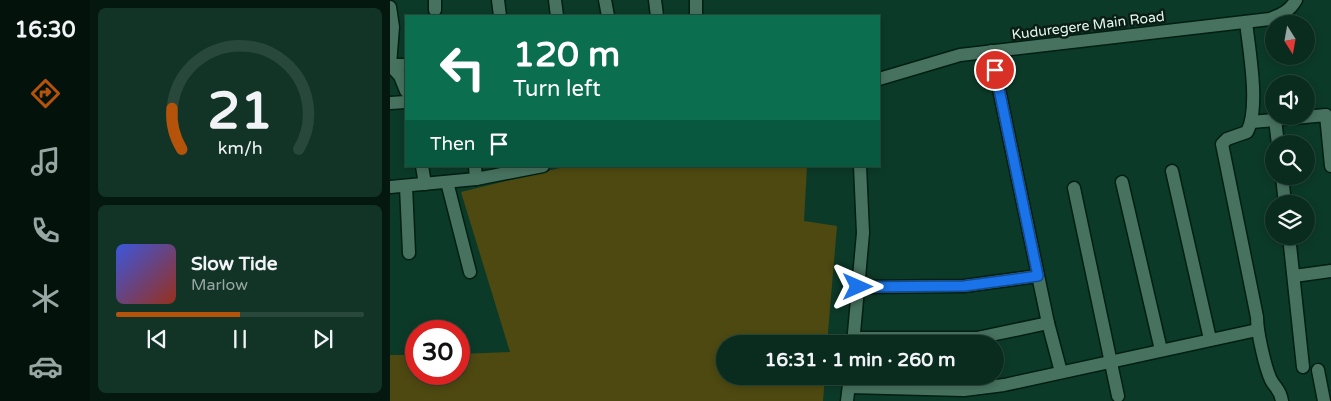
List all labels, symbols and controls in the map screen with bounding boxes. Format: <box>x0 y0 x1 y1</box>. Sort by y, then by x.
street label: Kuduregere Main Road <box>1011 8 1166 43</box>
north arrow <box>1265 15 1315 65</box>
map controls <box>1265 15 1315 245</box>
text: 16:30 <box>15 17 75 43</box>
text: 120 m <box>513 34 620 76</box>
icon: left <box>430 35 495 100</box>
pin <box>974 49 1016 91</box>
icon: arrive <box>981 56 1009 84</box>
button: sound <box>1265 75 1315 125</box>
icon: directions <box>28 76 63 111</box>
text: Turn left <box>513 76 601 102</box>
text: 21 <box>207 80 273 143</box>
icon: arrive <box>485 130 513 158</box>
text: Then <box>430 133 475 155</box>
button: search <box>1265 135 1315 185</box>
text: km/h <box>218 138 262 159</box>
icon: music <box>28 144 63 179</box>
button: layers <box>1265 195 1315 245</box>
icon: phone <box>28 213 63 248</box>
text: Slow Tide <box>191 253 278 275</box>
position arrow <box>831 260 883 312</box>
text: Marlow <box>191 275 248 295</box>
icon: climate <box>28 281 63 316</box>
speed limit sign: 30 <box>405 320 470 385</box>
icon: previous <box>143 325 171 353</box>
icon: pause <box>226 325 254 353</box>
icon: next <box>309 325 337 353</box>
icon: car <box>28 349 63 384</box>
text: 16:31 · 1 min · 260 m <box>764 349 956 371</box>

